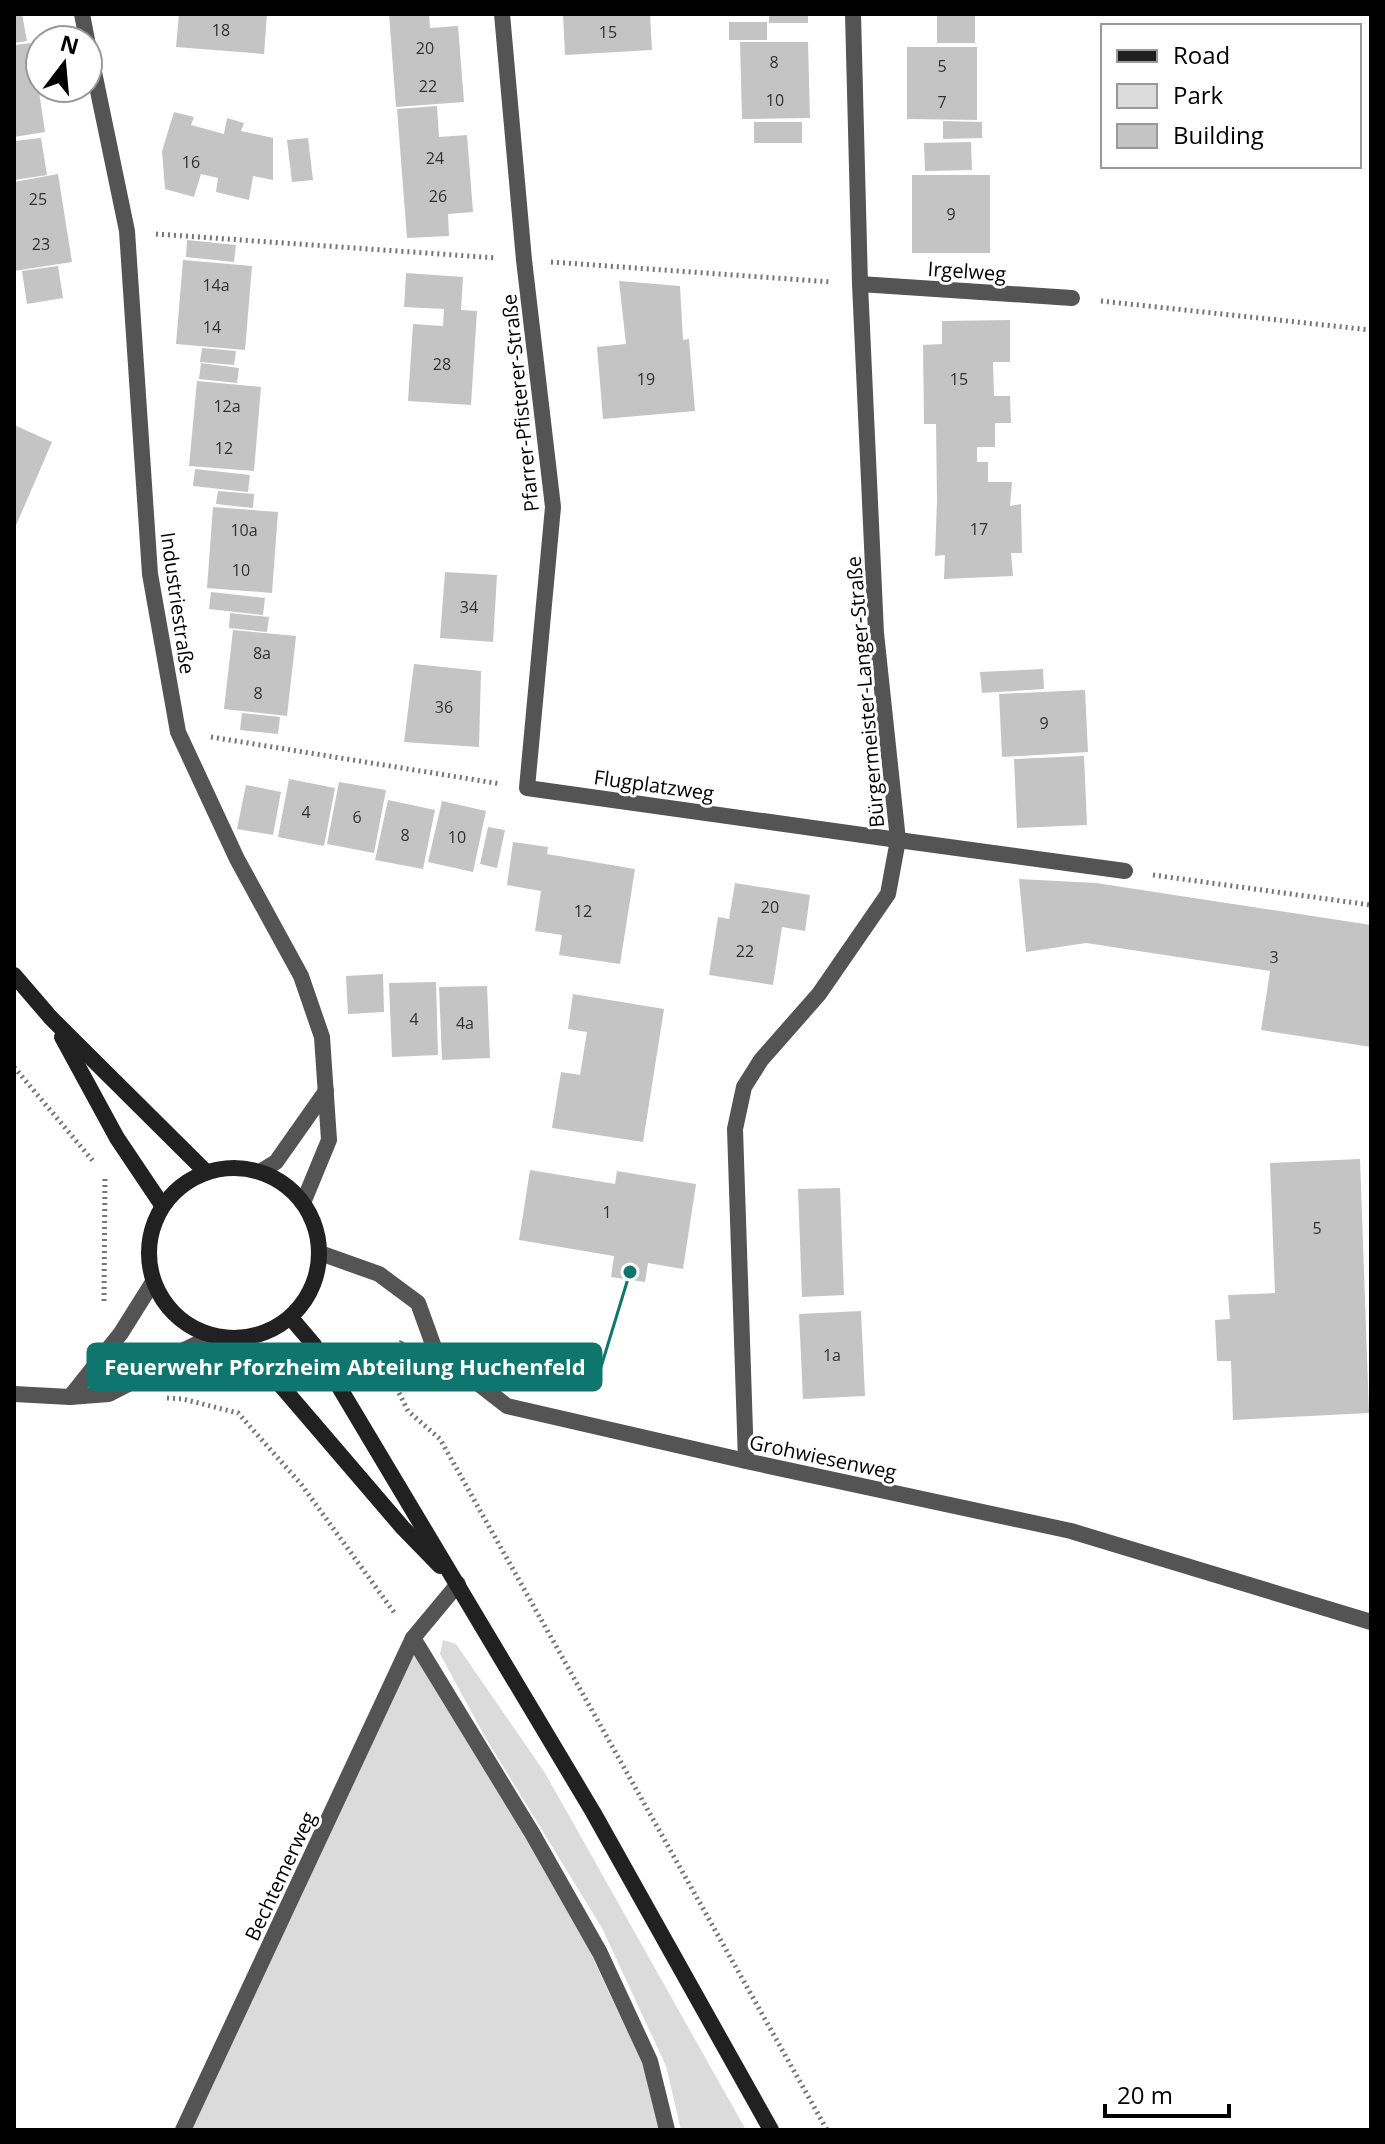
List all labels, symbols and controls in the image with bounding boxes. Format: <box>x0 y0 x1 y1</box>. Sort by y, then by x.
house number: 18 <box>212 19 230 41</box>
house number: 15 <box>599 21 617 43</box>
north arrow <box>24 24 104 104</box>
legend <box>1101 24 1361 168</box>
text: N <box>57 27 83 61</box>
house number: 20 <box>416 37 434 59</box>
text: Road <box>1173 38 1230 71</box>
house number: 8 <box>769 51 779 73</box>
house number: 5 <box>937 55 947 77</box>
house number: 22 <box>419 75 437 97</box>
text: Park <box>1173 78 1224 111</box>
house number: 10 <box>766 89 784 111</box>
house number: 7 <box>937 91 947 113</box>
text: Building <box>1173 118 1264 151</box>
house number: 24 <box>426 147 444 169</box>
house number: 16 <box>182 151 200 173</box>
house number: 26 <box>429 185 447 207</box>
house number: 25 <box>29 188 47 210</box>
house number: 9 <box>946 203 956 225</box>
house number: 23 <box>32 233 50 255</box>
street label: Irgelweg <box>927 255 1007 287</box>
house number: 14a <box>202 274 230 296</box>
street label: Pfarrer-Pfisterer-Straße <box>495 293 545 513</box>
house number: 14 <box>203 316 221 338</box>
house number: 28 <box>433 353 451 375</box>
house number: 19 <box>637 368 655 390</box>
house number: 15 <box>950 368 968 390</box>
house number: 12a <box>213 395 241 417</box>
house number: 12 <box>215 437 233 459</box>
house number: 17 <box>970 518 988 540</box>
house number: 10a <box>230 519 258 541</box>
street label: Industriestraße <box>155 530 201 676</box>
street label: Bürgermeister-Langer-Straße <box>840 555 890 829</box>
house number: 10 <box>232 559 250 581</box>
house number: 34 <box>460 596 478 618</box>
house number: 8a <box>253 642 271 664</box>
house number: 8 <box>253 682 263 704</box>
house number: 36 <box>435 696 453 718</box>
house number: 9 <box>1039 712 1049 734</box>
street label: Flugplatzweg <box>592 763 716 807</box>
house number: 4 <box>301 801 311 823</box>
house number: 6 <box>352 806 362 828</box>
house number: 8 <box>400 824 410 846</box>
house number: 10 <box>448 826 466 848</box>
house number: 20 <box>761 896 779 918</box>
house number: 12 <box>574 900 592 922</box>
house number: 22 <box>736 940 754 962</box>
house number: 3 <box>1269 946 1279 968</box>
house number: 4 <box>409 1008 419 1030</box>
house number: 4a <box>456 1012 474 1034</box>
house number: 1 <box>602 1201 612 1223</box>
house number: 5 <box>1312 1217 1322 1239</box>
callout: Feuerwehr Pforzheim Abteilung Huchenfeld <box>88 1344 601 1390</box>
house number: 1a <box>823 1344 841 1366</box>
text: Feuerwehr Pforzheim Abteilung Huchenfeld <box>104 1351 586 1381</box>
street label: Grohwiesenweg <box>747 1428 899 1486</box>
street label: Bechtemerweg <box>238 1807 322 1945</box>
scale bar <box>1105 2068 1229 2118</box>
text: 20 m <box>1117 2078 1173 2111</box>

